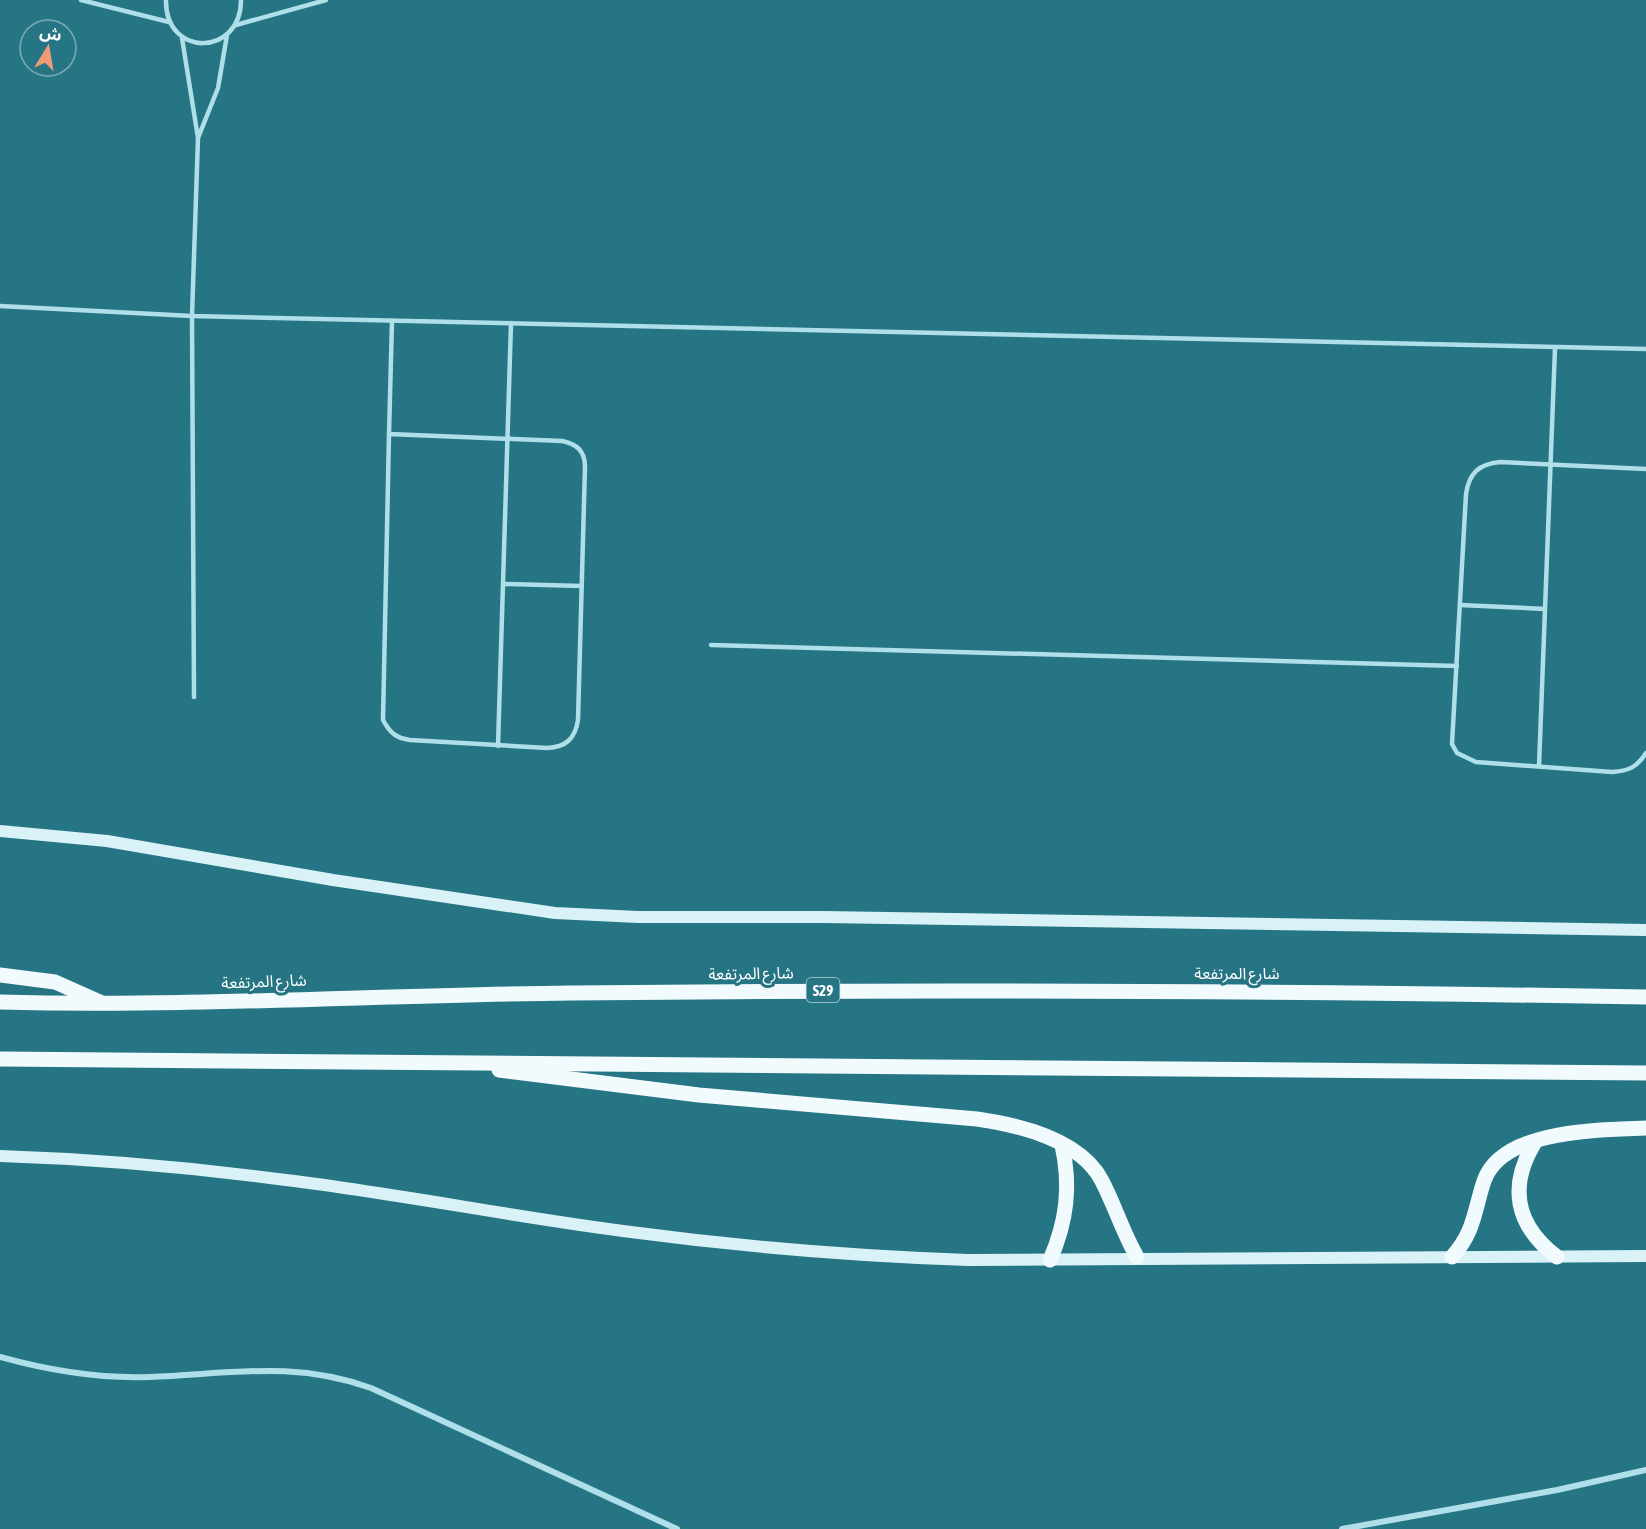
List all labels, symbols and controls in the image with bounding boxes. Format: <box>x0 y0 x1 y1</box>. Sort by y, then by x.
north arrow <box>18 18 78 78</box>
text: ش <box>38 22 63 45</box>
street label: شارع المرتفعة <box>708 963 794 987</box>
street label: شارع المرتفعة <box>1194 964 1280 986</box>
street label: شارع المرتفعة <box>221 971 307 995</box>
road number: S29 <box>806 978 840 1002</box>

